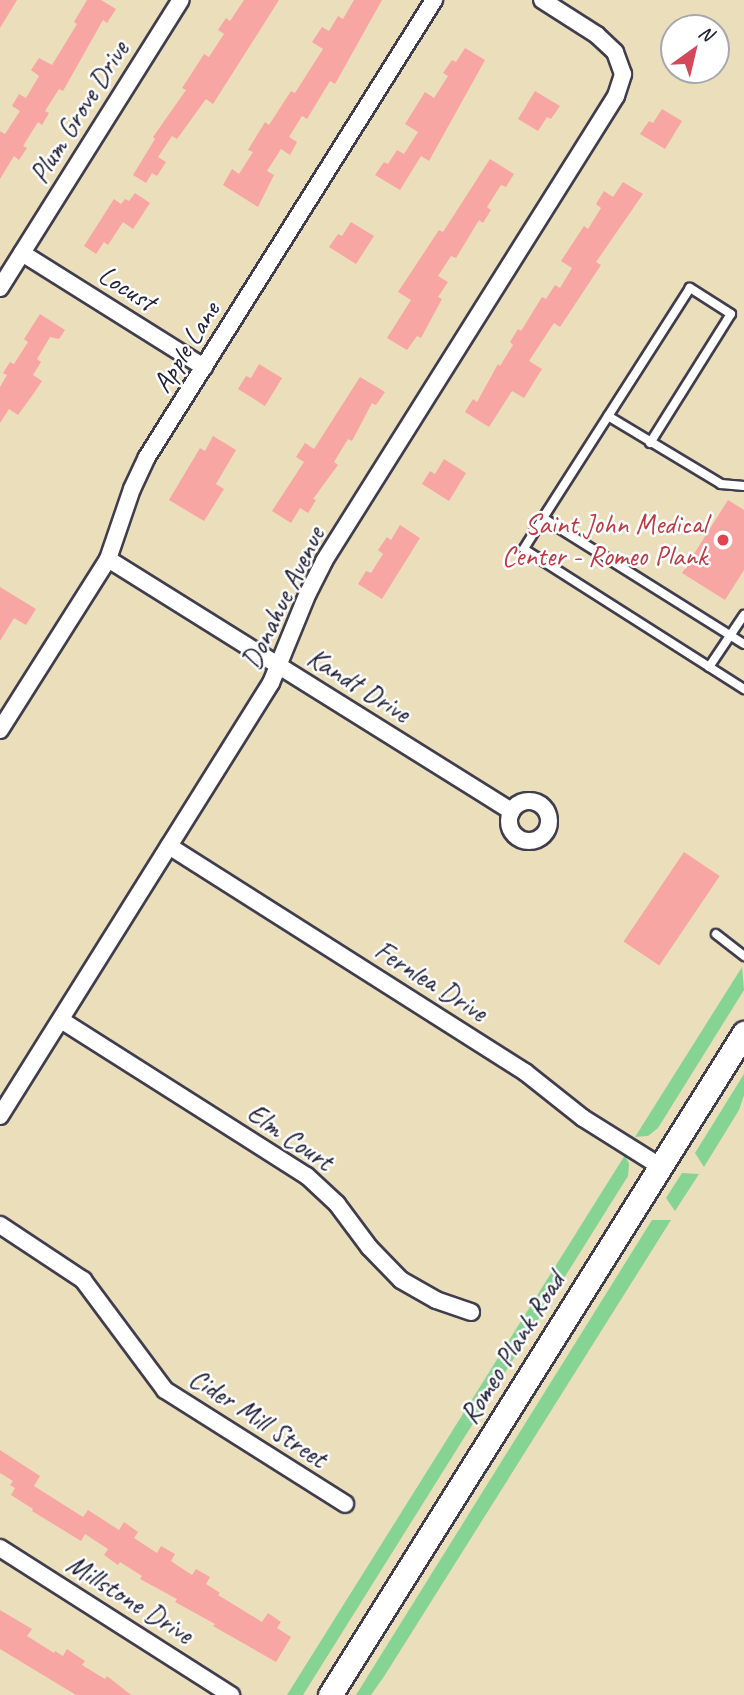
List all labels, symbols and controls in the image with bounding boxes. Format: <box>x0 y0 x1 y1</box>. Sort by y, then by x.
north arrow <box>660 14 730 84</box>
text: N <box>694 20 717 46</box>
street label: Plum Grove Drive <box>22 35 136 189</box>
street label: Locust <box>92 258 162 318</box>
street label: Apple Lane <box>145 295 227 399</box>
place label: Saint John Medical Center - Romeo Plank <box>502 507 707 573</box>
street label: Donahue Avenue <box>234 522 332 674</box>
marker: Saint John Medical Center - Romeo Plank <box>713 530 733 550</box>
street label: Kandt Drive <box>301 640 417 730</box>
street label: Fernlea Drive <box>368 933 494 1029</box>
street label: Elm Court <box>241 1096 339 1178</box>
street label: Romeo Plank Road <box>452 1266 572 1430</box>
street label: Cider Mill Street <box>182 1361 334 1475</box>
street label: Millstone Drive <box>61 1547 199 1651</box>

